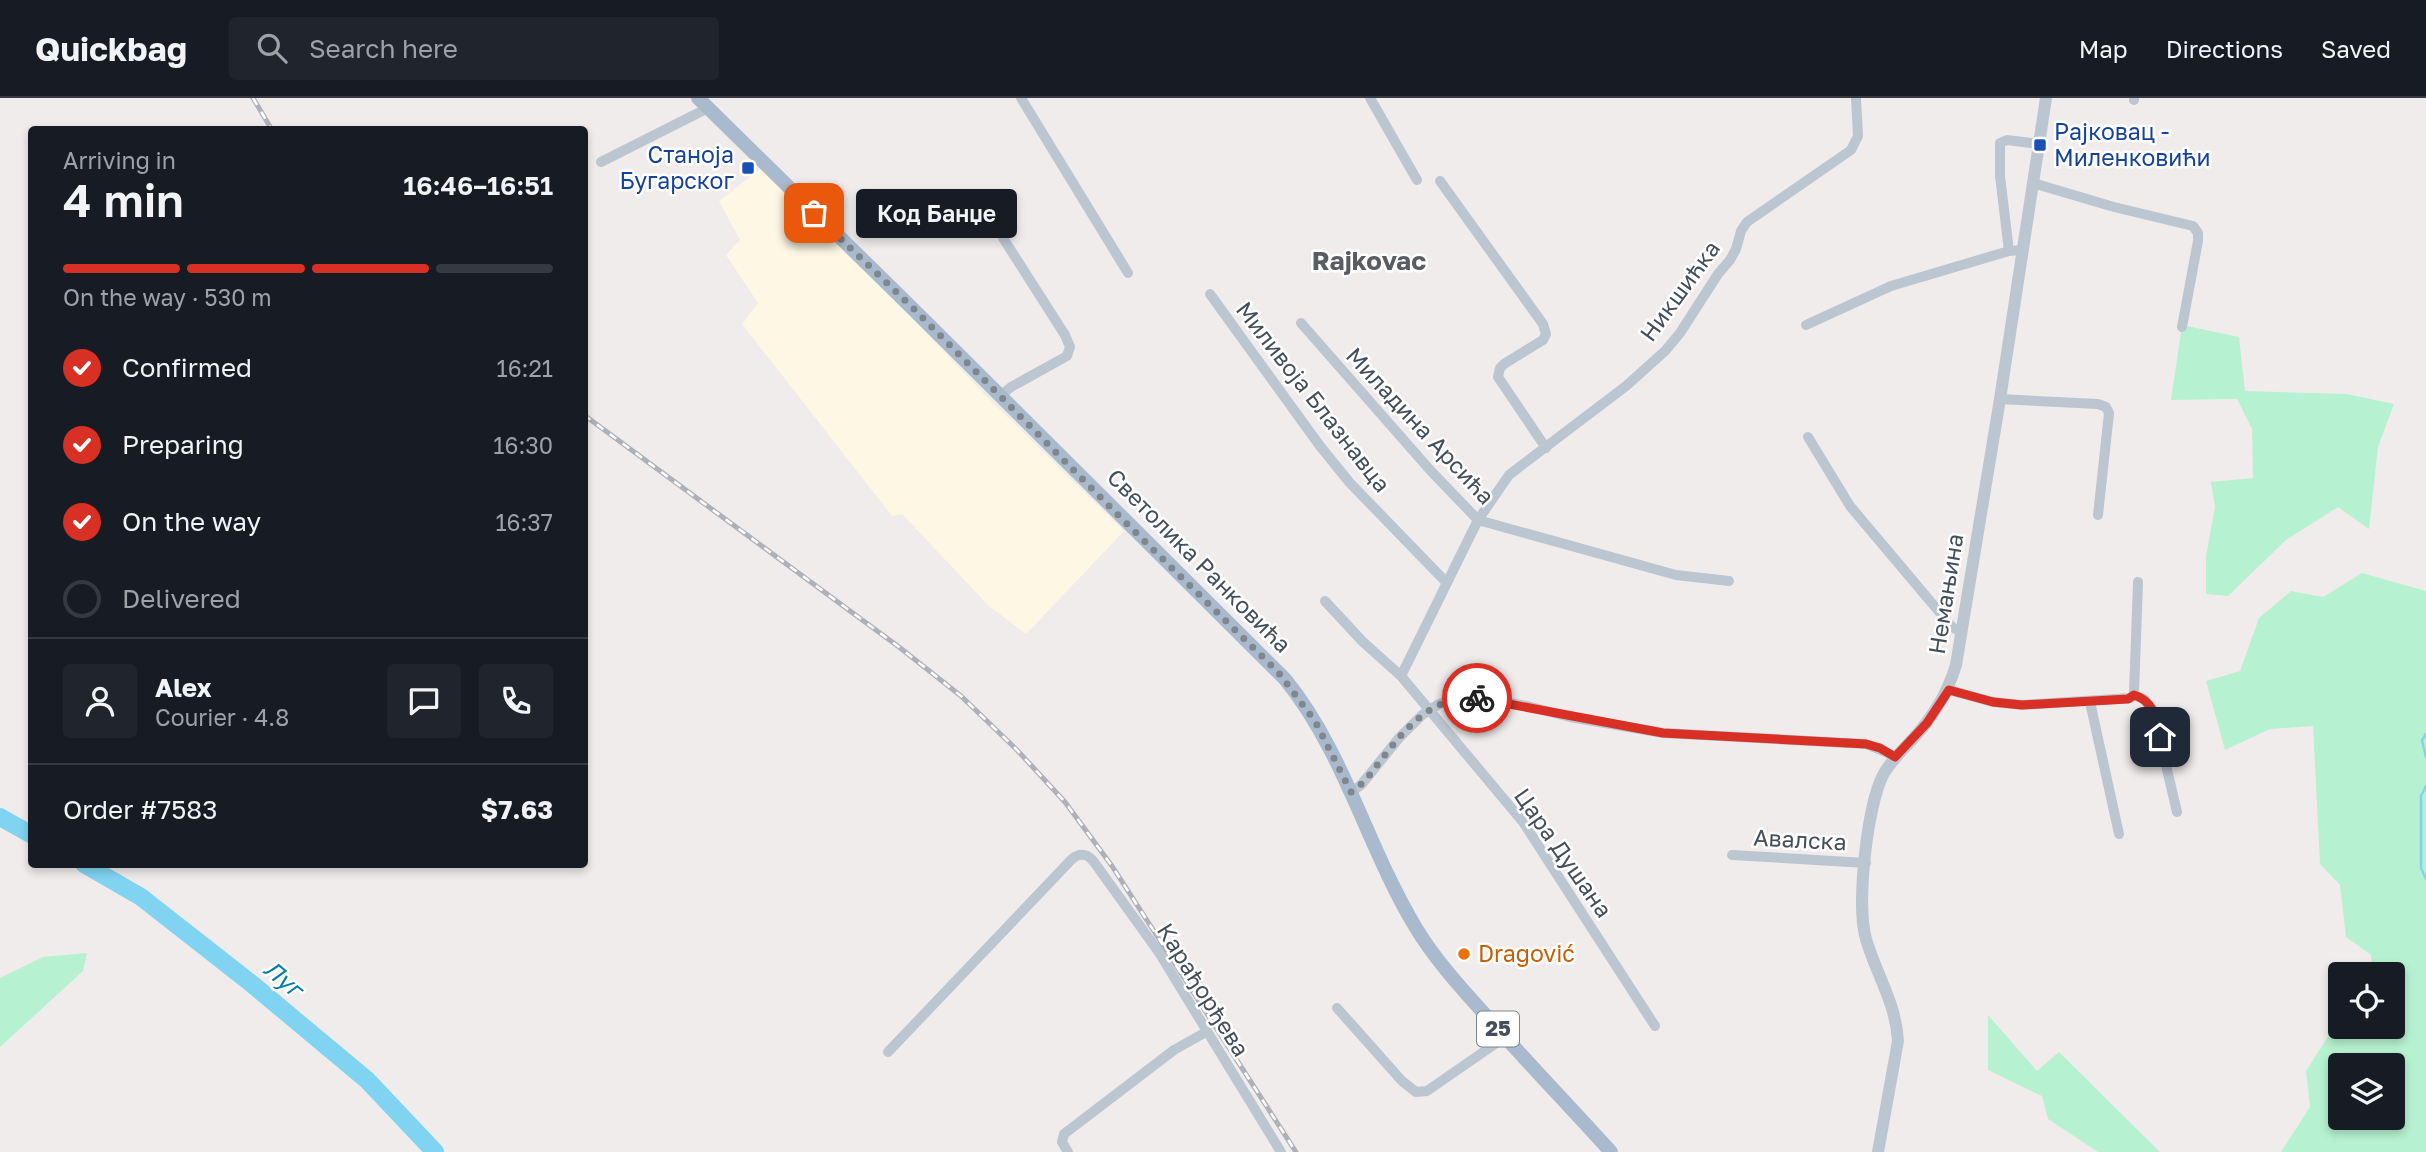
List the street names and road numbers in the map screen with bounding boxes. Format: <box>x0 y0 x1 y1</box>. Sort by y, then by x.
street label: Никшићка <box>1633 235 1725 346</box>
street label: Миливоја Блазнавца <box>1231 296 1397 497</box>
street label: Миладина Арсића <box>1341 341 1501 510</box>
street label: Светолика Ранковића <box>1102 463 1297 658</box>
street label: Немањина <box>1922 532 1968 656</box>
street label: Цара Душана <box>1509 782 1619 922</box>
street label: Авалска <box>1753 823 1847 855</box>
street label: Карађорђева <box>1152 918 1256 1061</box>
road number: 25 <box>1477 1012 1519 1046</box>

